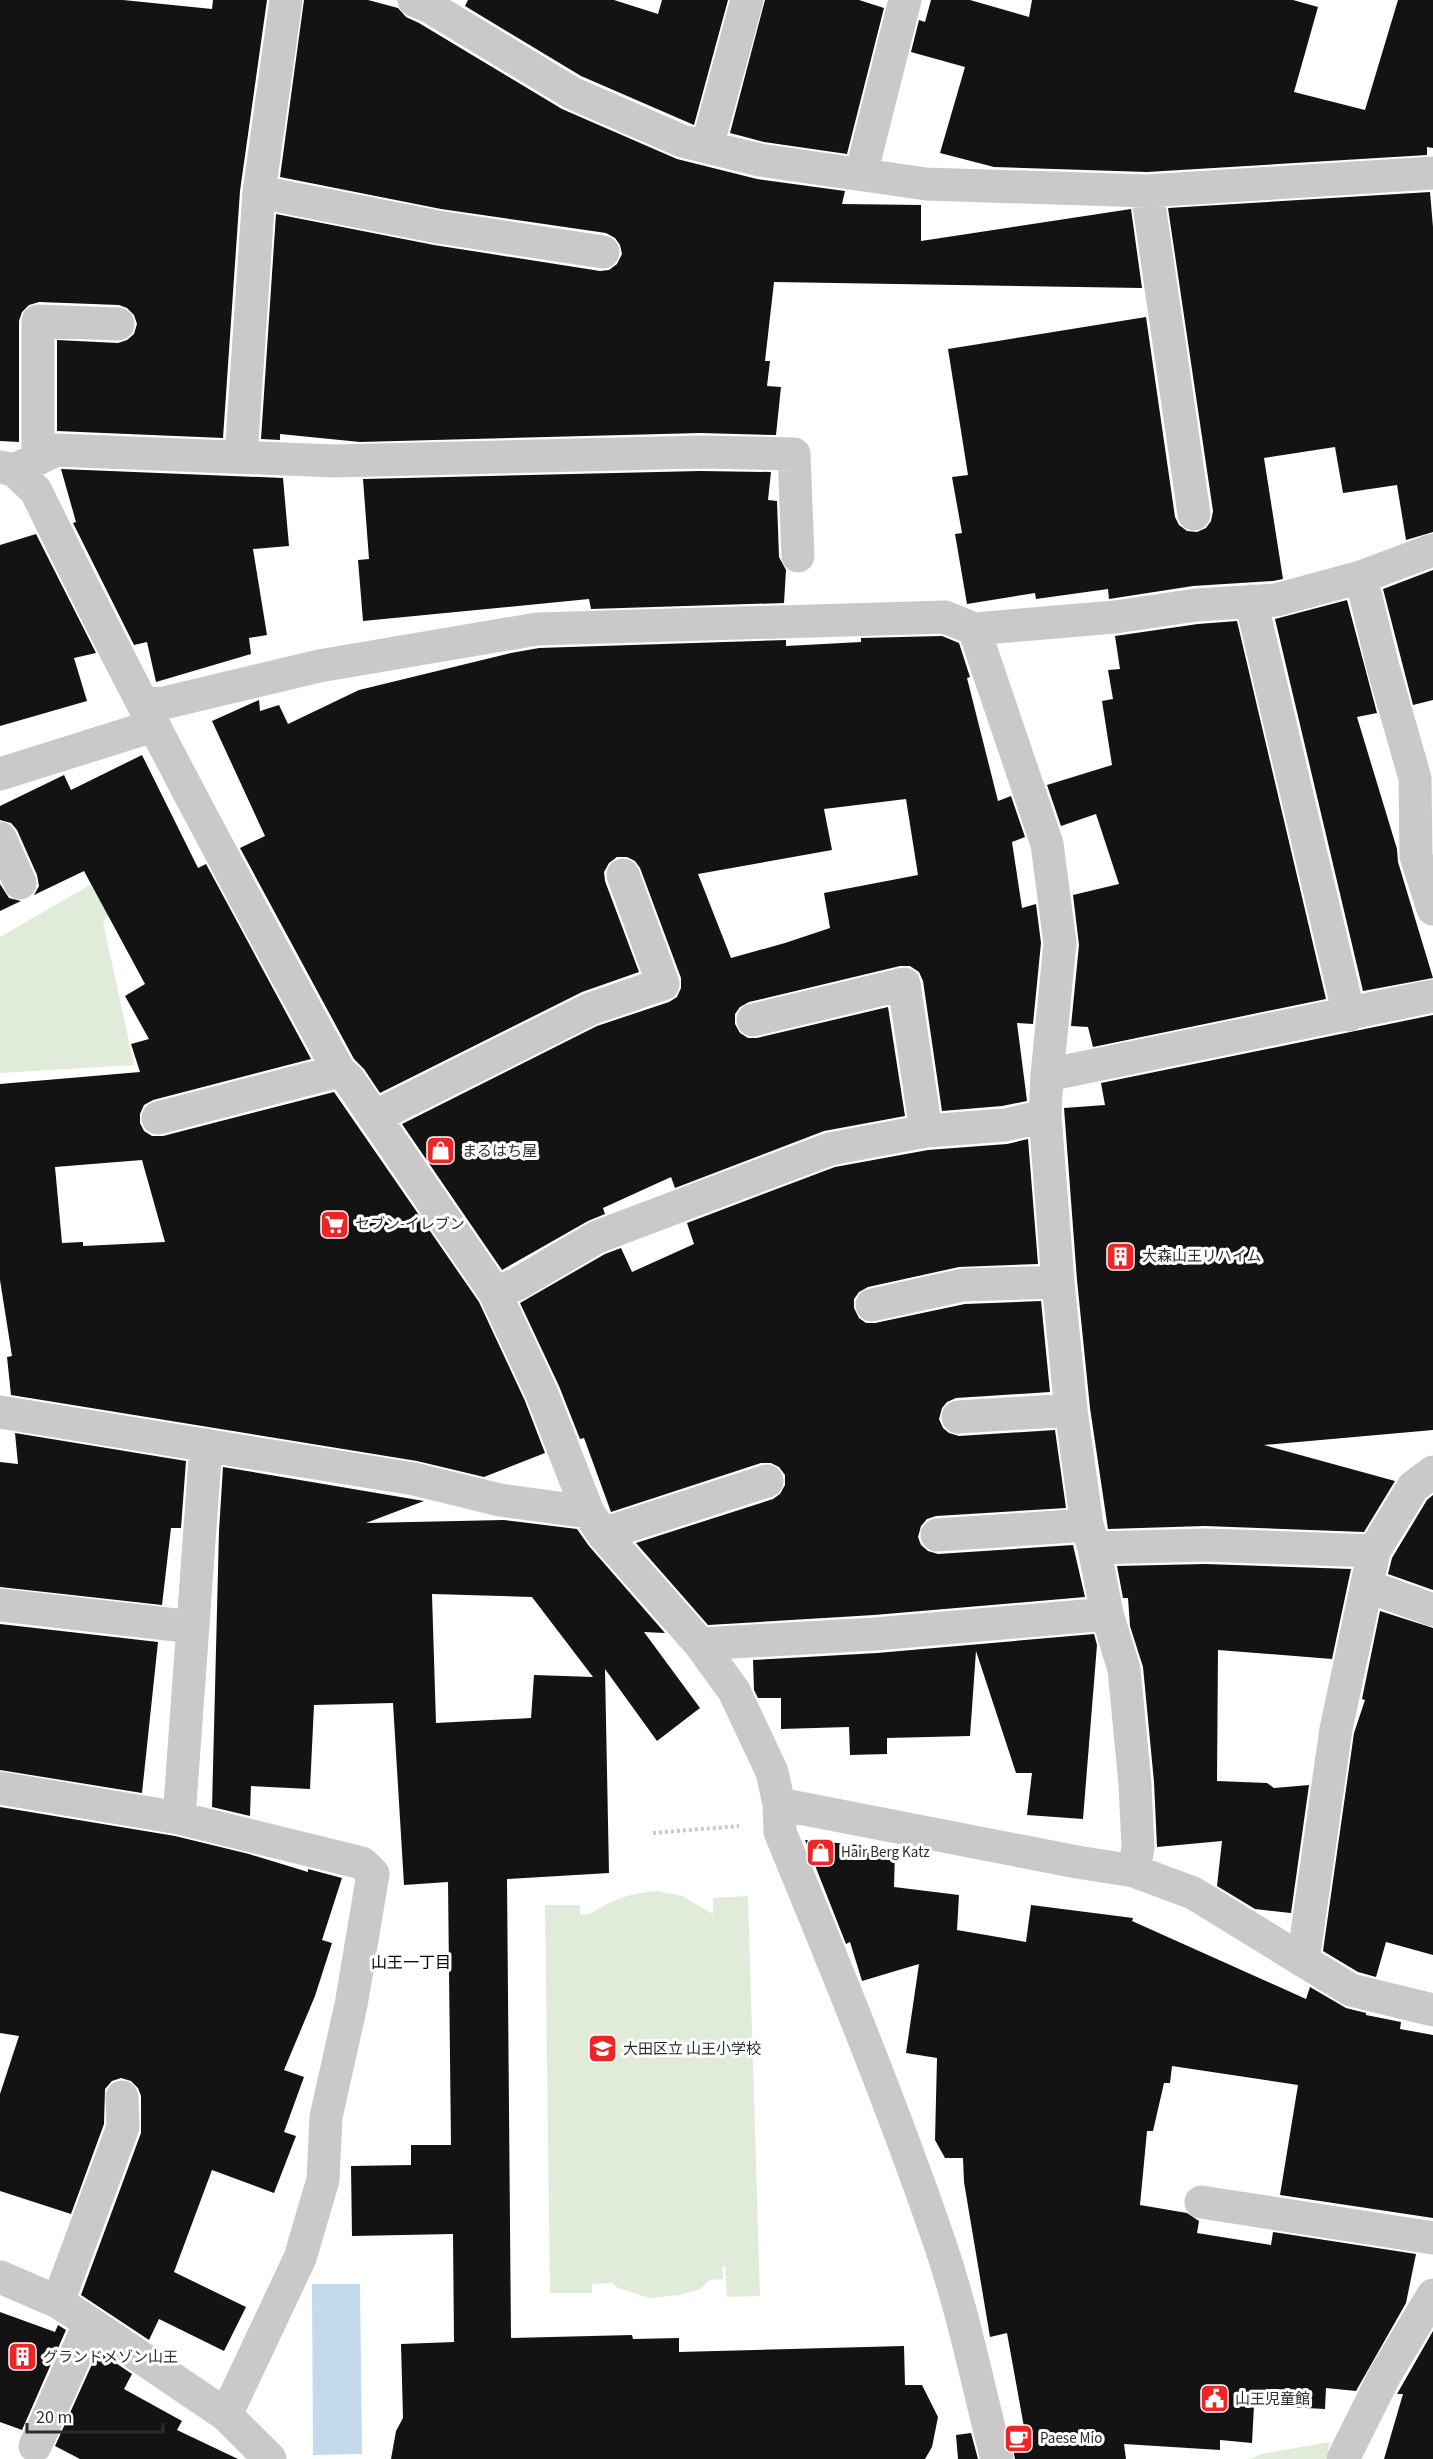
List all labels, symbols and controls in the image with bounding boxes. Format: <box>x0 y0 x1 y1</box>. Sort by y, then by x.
shop icon: まるはち屋 <box>425 1135 457 1167</box>
place label: まるはち屋 <box>462 1141 537 1162</box>
supermarket icon: セブン-イレブン <box>318 1208 350 1240</box>
place label: セブン-イレブン <box>355 1214 465 1235</box>
building icon: 大森山王リハイム <box>1105 1240 1137 1272</box>
place label: 大森山王リハイム <box>1142 1246 1261 1267</box>
shop icon: Hair Berg Katz <box>804 1836 836 1868</box>
place label: Hair Berg Katz <box>841 1842 930 1863</box>
district label: 山王一丁目 <box>371 1952 451 1974</box>
school or university icon: 大田区立 山王小学校 <box>586 2033 618 2065</box>
place label: 大田区立 山王小学校 <box>623 2039 761 2060</box>
building icon: グランドメゾン山王 <box>6 2341 38 2373</box>
place label: グランドメゾン山王 <box>43 2347 178 2368</box>
public building icon: 山王児童館 <box>1198 2383 1230 2415</box>
place label: 山王児童館 <box>1235 2389 1310 2410</box>
scale bar <box>27 2396 164 2434</box>
text: 20 m <box>36 2405 72 2430</box>
cafe icon: Paese Mio <box>1003 2422 1035 2454</box>
place label: Paese Mio <box>1040 2428 1102 2449</box>

